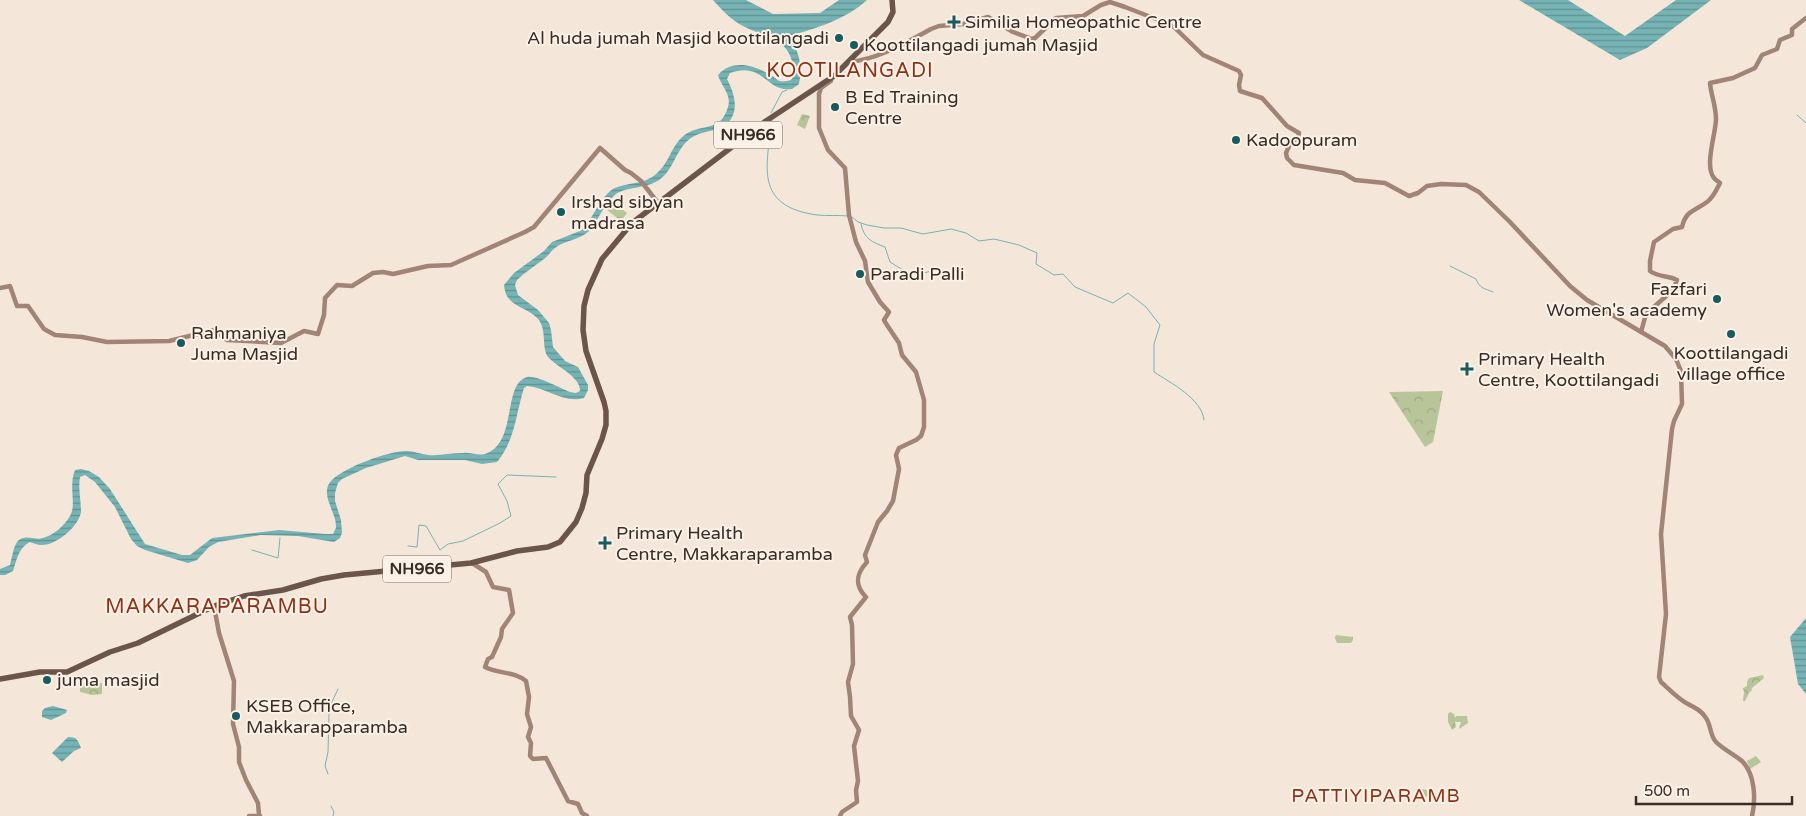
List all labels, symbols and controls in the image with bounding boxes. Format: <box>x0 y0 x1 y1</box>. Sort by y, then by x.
place label: Similia Homeopathic Centre <box>965 11 1202 33</box>
marker: Similia Homeopathic Centre <box>947 15 961 29</box>
place label: Al huda jumah Masjid koottilangadi <box>527 27 829 49</box>
marker: Al huda jumah Masjid koottilangadi <box>833 32 845 44</box>
place label: Koottilangadi jumah Masjid <box>864 34 1098 56</box>
marker: Koottilangadi jumah Masjid <box>848 39 860 51</box>
district label: KOOTILANGADI <box>766 59 934 83</box>
place label: B Ed Training Centre <box>845 86 959 129</box>
marker: B Ed Training Centre <box>829 101 841 113</box>
road number: NH966 <box>714 122 782 148</box>
place label: Kadoopuram <box>1246 129 1357 151</box>
marker: Kadoopuram <box>1230 134 1242 146</box>
place label: Irshad sibyan madrasa <box>571 191 684 234</box>
marker: Irshad sibyan madrasa <box>555 206 567 218</box>
place label: Paradi Palli <box>870 263 964 285</box>
marker: Paradi Palli <box>854 268 866 280</box>
place label: Fazfari Women's academy <box>1546 278 1707 321</box>
marker: Fazfari Women's academy <box>1711 293 1723 305</box>
place label: Rahmaniya Juma Masjid <box>191 322 298 365</box>
marker: Koottilangadi village office <box>1725 328 1737 340</box>
marker: Rahmaniya Juma Masjid <box>175 337 187 349</box>
place label: Koottilangadi village office <box>1674 342 1788 385</box>
place label: Primary Health Centre, Koottilangadi <box>1478 348 1659 391</box>
marker: Primary Health Centre, Koottilangadi <box>1460 362 1474 376</box>
place label: Primary Health Centre, Makkaraparamba <box>616 522 833 565</box>
marker: Primary Health Centre, Makkaraparamba <box>598 536 612 550</box>
road number: NH966 <box>383 556 451 582</box>
district label: MAKKARAPARAMBU <box>105 595 329 619</box>
place label: juma masjid <box>56 669 160 691</box>
marker: juma masjid <box>41 674 53 686</box>
place label: KSEB Office, Makkarapparamba <box>246 695 408 738</box>
marker: KSEB Office, Makkarapparamba <box>230 710 242 722</box>
scale bar <box>1636 774 1792 806</box>
text: 500 m <box>1644 782 1690 800</box>
district label: PATTIYIPARAMB <box>1291 785 1461 807</box>

